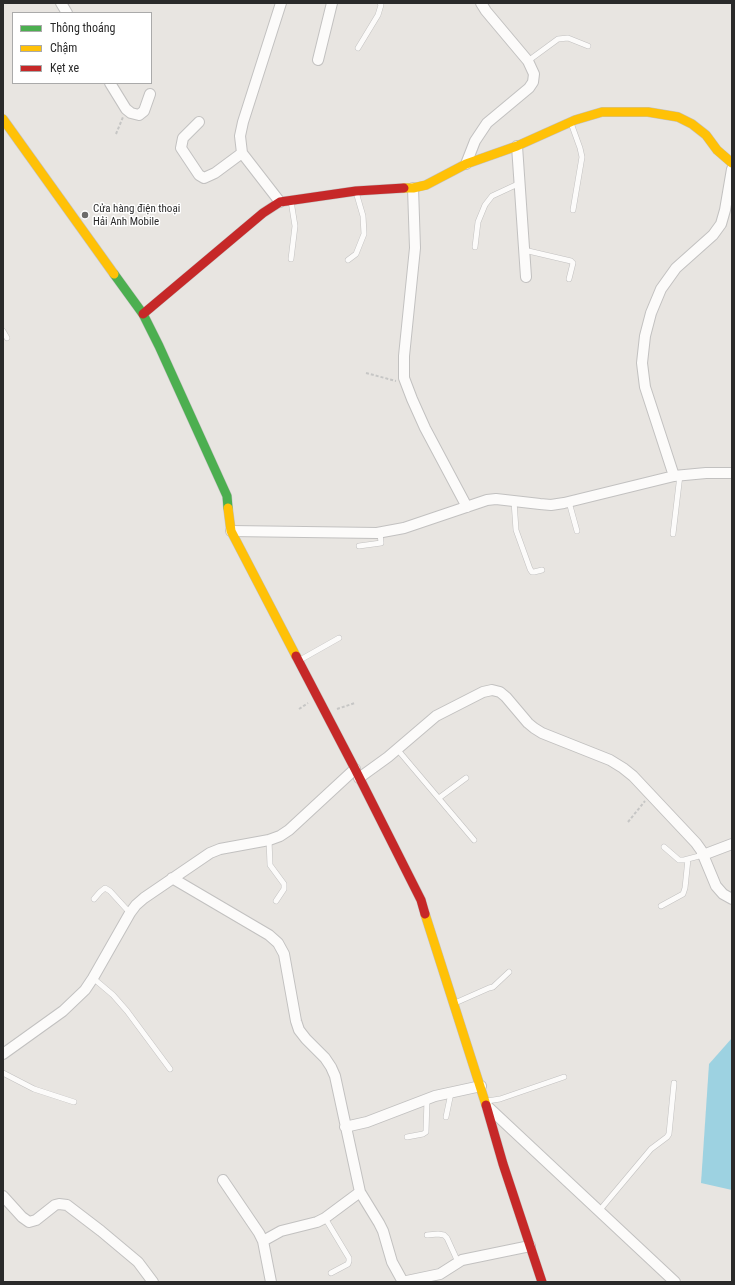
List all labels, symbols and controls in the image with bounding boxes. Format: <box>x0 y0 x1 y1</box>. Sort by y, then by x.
legend <box>12 12 152 84</box>
text: Thông thoáng <box>50 21 115 35</box>
text: Chậm <box>50 41 77 55</box>
text: Kẹt xe <box>50 61 79 75</box>
place label: Cửa hàng điện thoại Hải Anh Mobile <box>93 202 180 228</box>
marker: Cửa hàng điện thoại Hải Anh Mobile <box>80 210 90 220</box>

